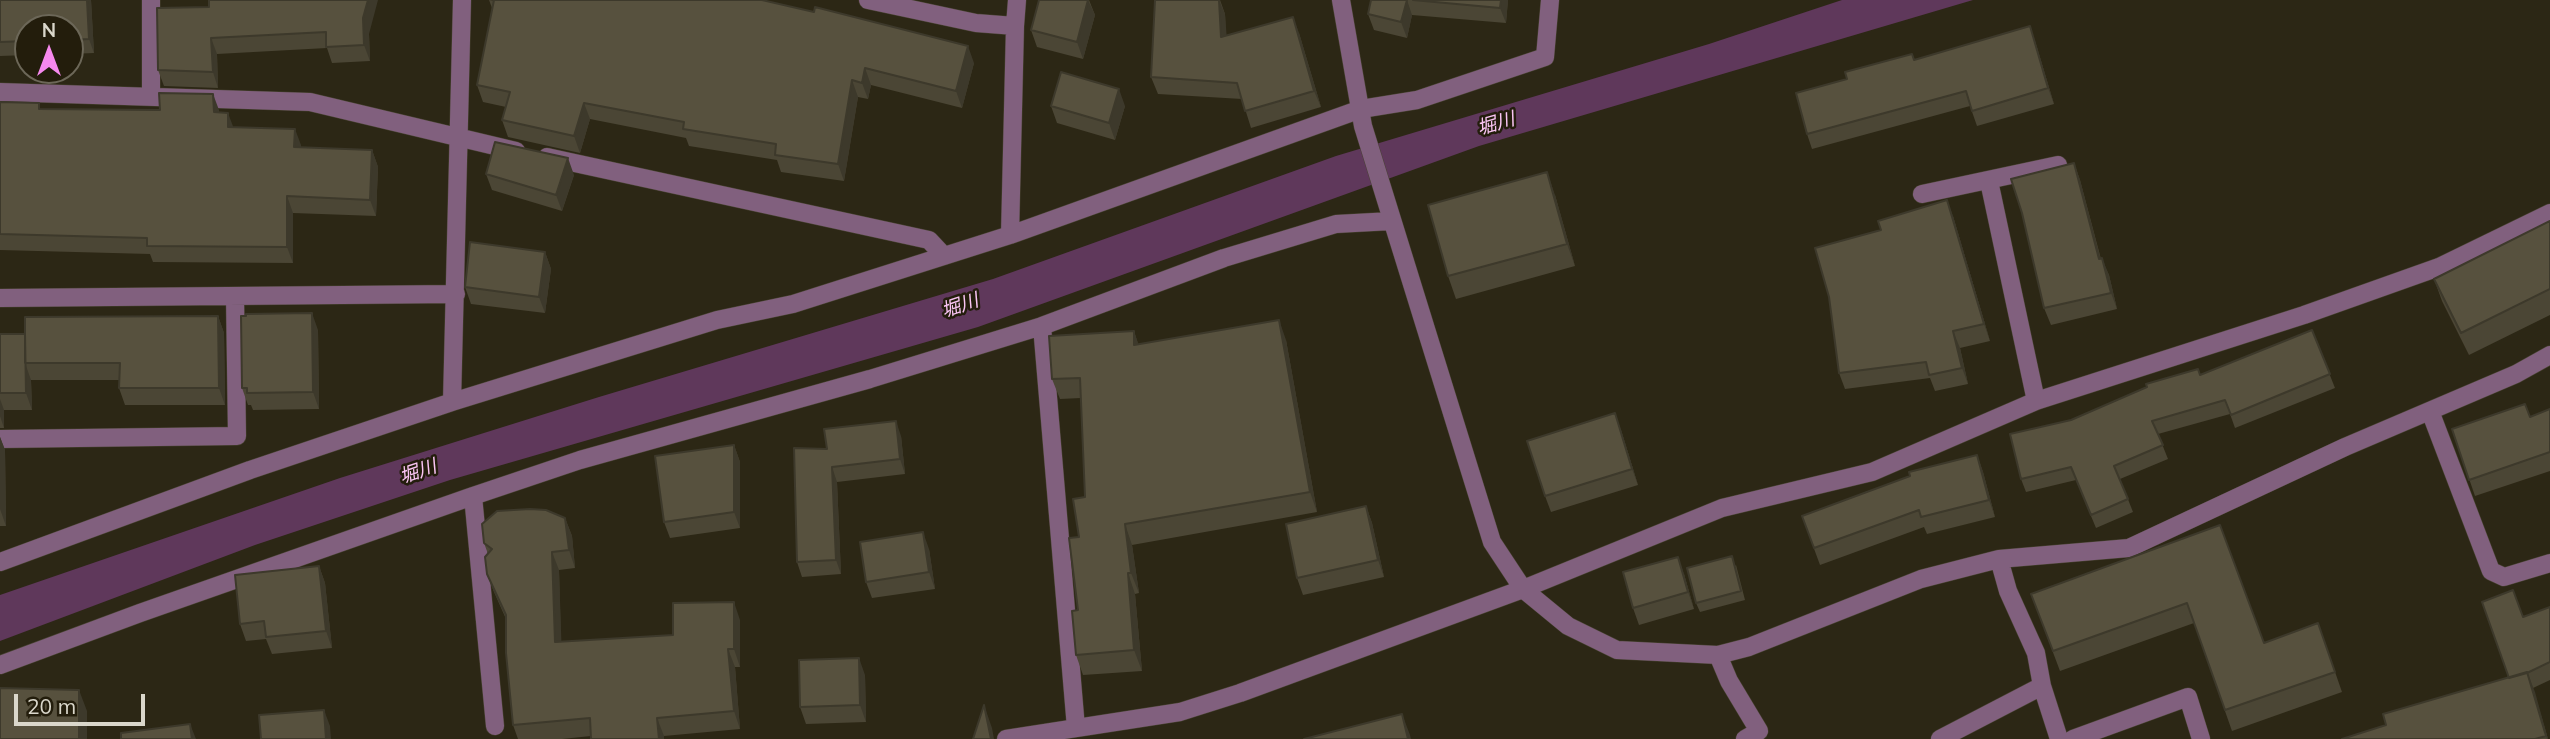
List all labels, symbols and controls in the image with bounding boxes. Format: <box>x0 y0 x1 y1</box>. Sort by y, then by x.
north arrow <box>14 14 84 84</box>
text: N <box>42 18 56 42</box>
water label: 堀川 <box>1475 108 1517 140</box>
water label: 堀川 <box>938 289 982 323</box>
water label: 堀川 <box>396 455 440 489</box>
scale bar <box>18 680 149 724</box>
text: 20 m <box>27 693 76 719</box>

